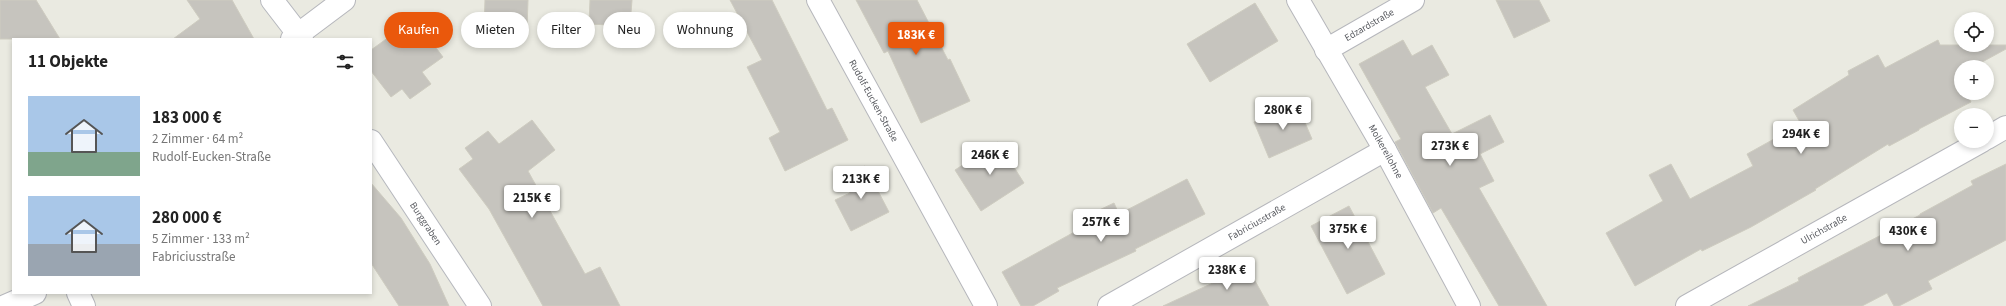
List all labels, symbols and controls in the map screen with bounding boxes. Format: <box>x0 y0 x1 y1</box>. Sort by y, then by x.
street label: Edzardstraße <box>1342 5 1397 45</box>
chip: Kaufen <box>384 12 453 48</box>
chip: Mieten <box>461 12 529 48</box>
chip: Filter <box>537 12 595 48</box>
chip: Neu <box>603 12 655 48</box>
chip: Wohnung <box>663 12 747 48</box>
map controls <box>1954 12 1994 148</box>
button: locate <box>1954 12 1994 52</box>
pin: 183K € <box>883 22 949 56</box>
text: 183K € <box>897 26 935 44</box>
text: 11 Objekte <box>28 50 108 74</box>
icon: filters <box>334 51 356 73</box>
street label: Rudolf-Eucken-Straße <box>845 57 902 144</box>
button: + <box>1954 60 1994 100</box>
pin: 280K € <box>1250 97 1316 131</box>
text: 280K € <box>1264 101 1302 119</box>
text: 183 000 € <box>152 106 222 130</box>
button: − <box>1954 108 1994 148</box>
icon: home <box>60 112 108 160</box>
pin: 294K € <box>1768 121 1834 155</box>
street label: Molkereilohne <box>1365 122 1406 181</box>
text: 294K € <box>1782 125 1820 143</box>
text: 2 Zimmer · 64 m² <box>152 130 243 148</box>
pin: 273K € <box>1417 133 1483 167</box>
text: 273K € <box>1431 137 1469 155</box>
pin: 246K € <box>957 142 1023 176</box>
text: 246K € <box>971 146 1009 164</box>
text: Rudolf-Eucken-Straße <box>152 148 271 166</box>
pin: 213K € <box>828 166 894 200</box>
text: 213K € <box>842 170 880 188</box>
pin: 215K € <box>499 185 565 219</box>
text: 215K € <box>513 189 551 207</box>
street label: Burggraben <box>406 199 445 248</box>
street label: Fabriciusstraße <box>1226 200 1288 244</box>
text: 280 000 € <box>152 206 222 230</box>
pin: 257K € <box>1068 209 1134 243</box>
street label: Ulrichstraße <box>1798 211 1850 248</box>
icon: home <box>60 212 108 260</box>
text: 257K € <box>1082 213 1120 231</box>
pin: 375K € <box>1315 216 1381 250</box>
pin: 430K € <box>1875 218 1941 252</box>
text: 375K € <box>1329 220 1367 238</box>
text: 430K € <box>1889 222 1927 240</box>
text: 5 Zimmer · 133 m² <box>152 230 250 248</box>
text: Fabriciusstraße <box>152 248 235 266</box>
pin: 238K € <box>1194 257 1260 291</box>
text: 238K € <box>1208 261 1246 279</box>

